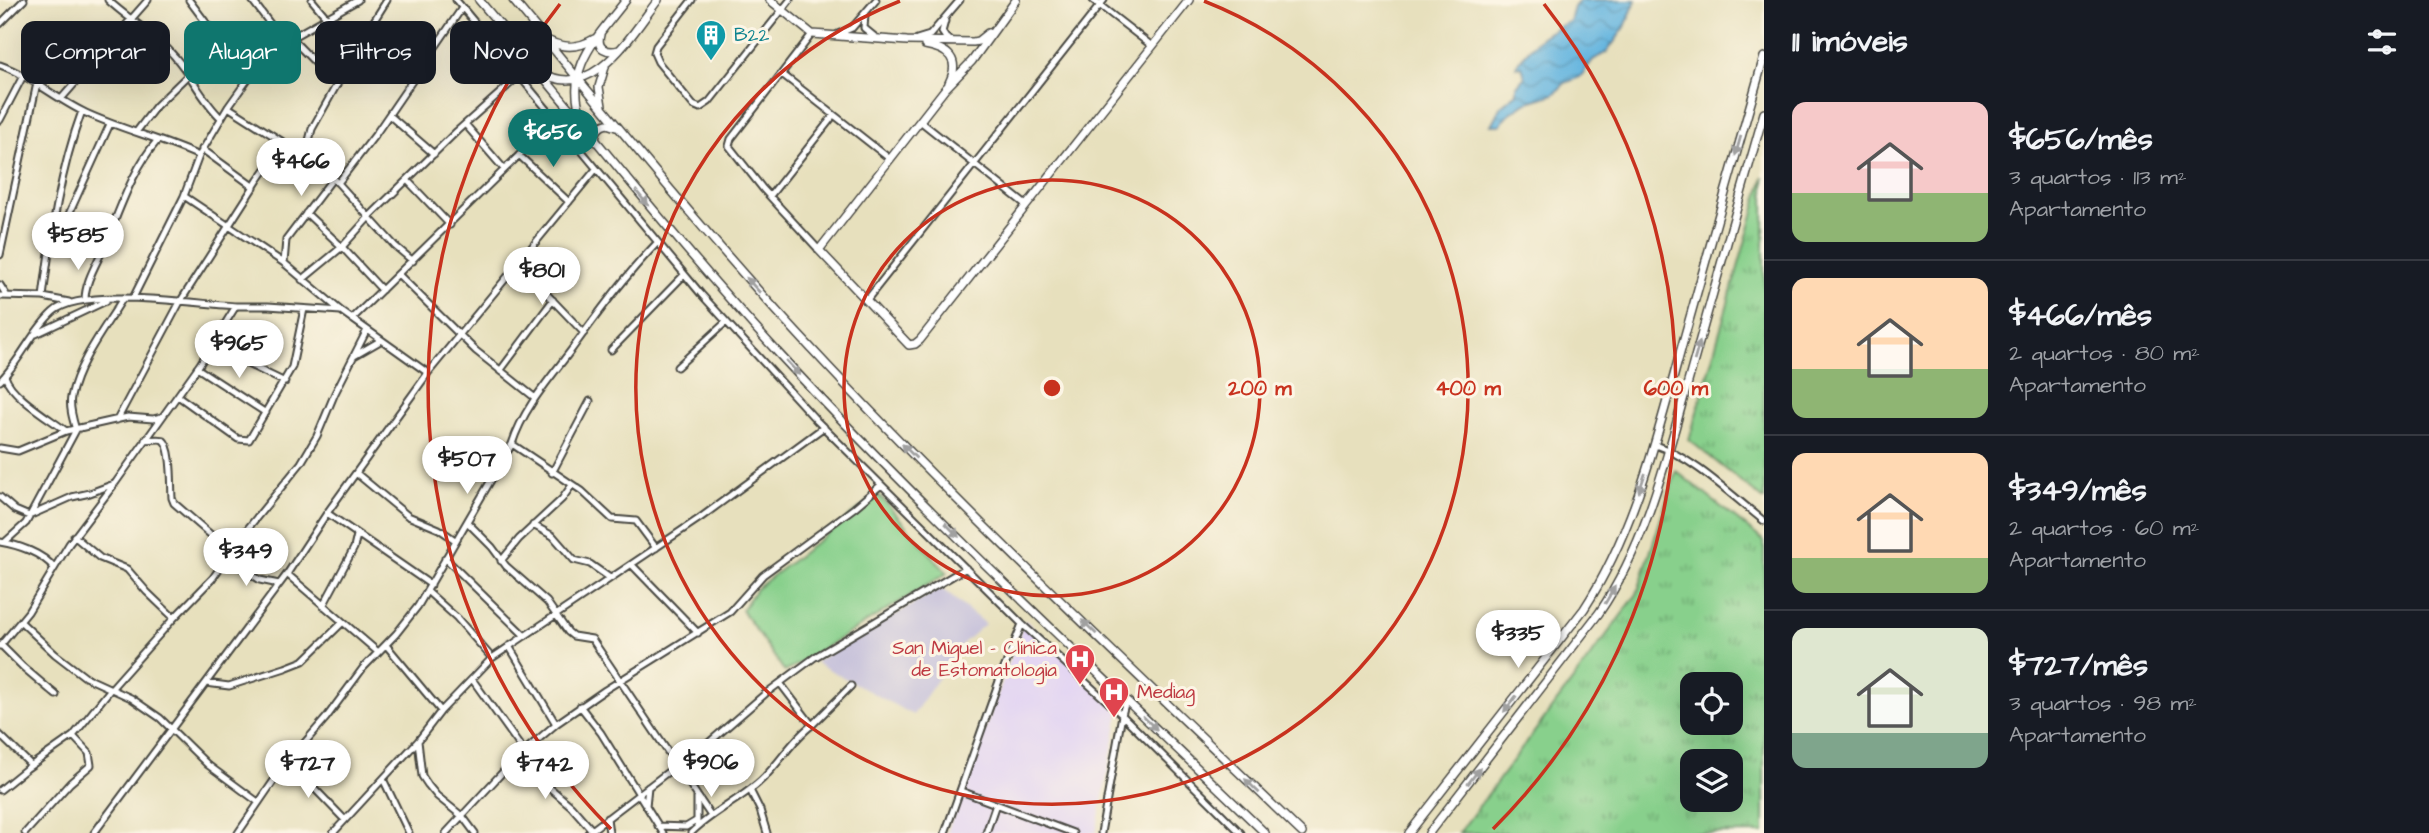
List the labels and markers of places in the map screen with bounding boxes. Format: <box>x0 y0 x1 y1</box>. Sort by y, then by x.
building icon: B22 <box>694 18 728 62</box>
place label: B22 <box>734 22 769 49</box>
pin: $656 <box>512 110 594 169</box>
pin: $466 <box>260 138 342 198</box>
pin: $585 <box>37 212 119 272</box>
pin: $801 <box>501 247 583 307</box>
pin: $965 <box>198 320 280 380</box>
centre of rings <box>1040 376 1064 400</box>
pin: $507 <box>426 436 508 496</box>
pin: $349 <box>205 528 287 588</box>
pin: $335 <box>1477 610 1559 670</box>
place label: San Miguel - Clínica de Estomatologia <box>892 635 1057 685</box>
hospital icon: San Miguel - Clínica de Estomatologia <box>1063 642 1097 686</box>
hospital icon: Mediag <box>1097 675 1131 719</box>
place label: Mediag <box>1137 679 1195 707</box>
pin: $727 <box>267 740 349 800</box>
pin: $906 <box>670 740 752 799</box>
pin: $742 <box>504 742 586 801</box>

